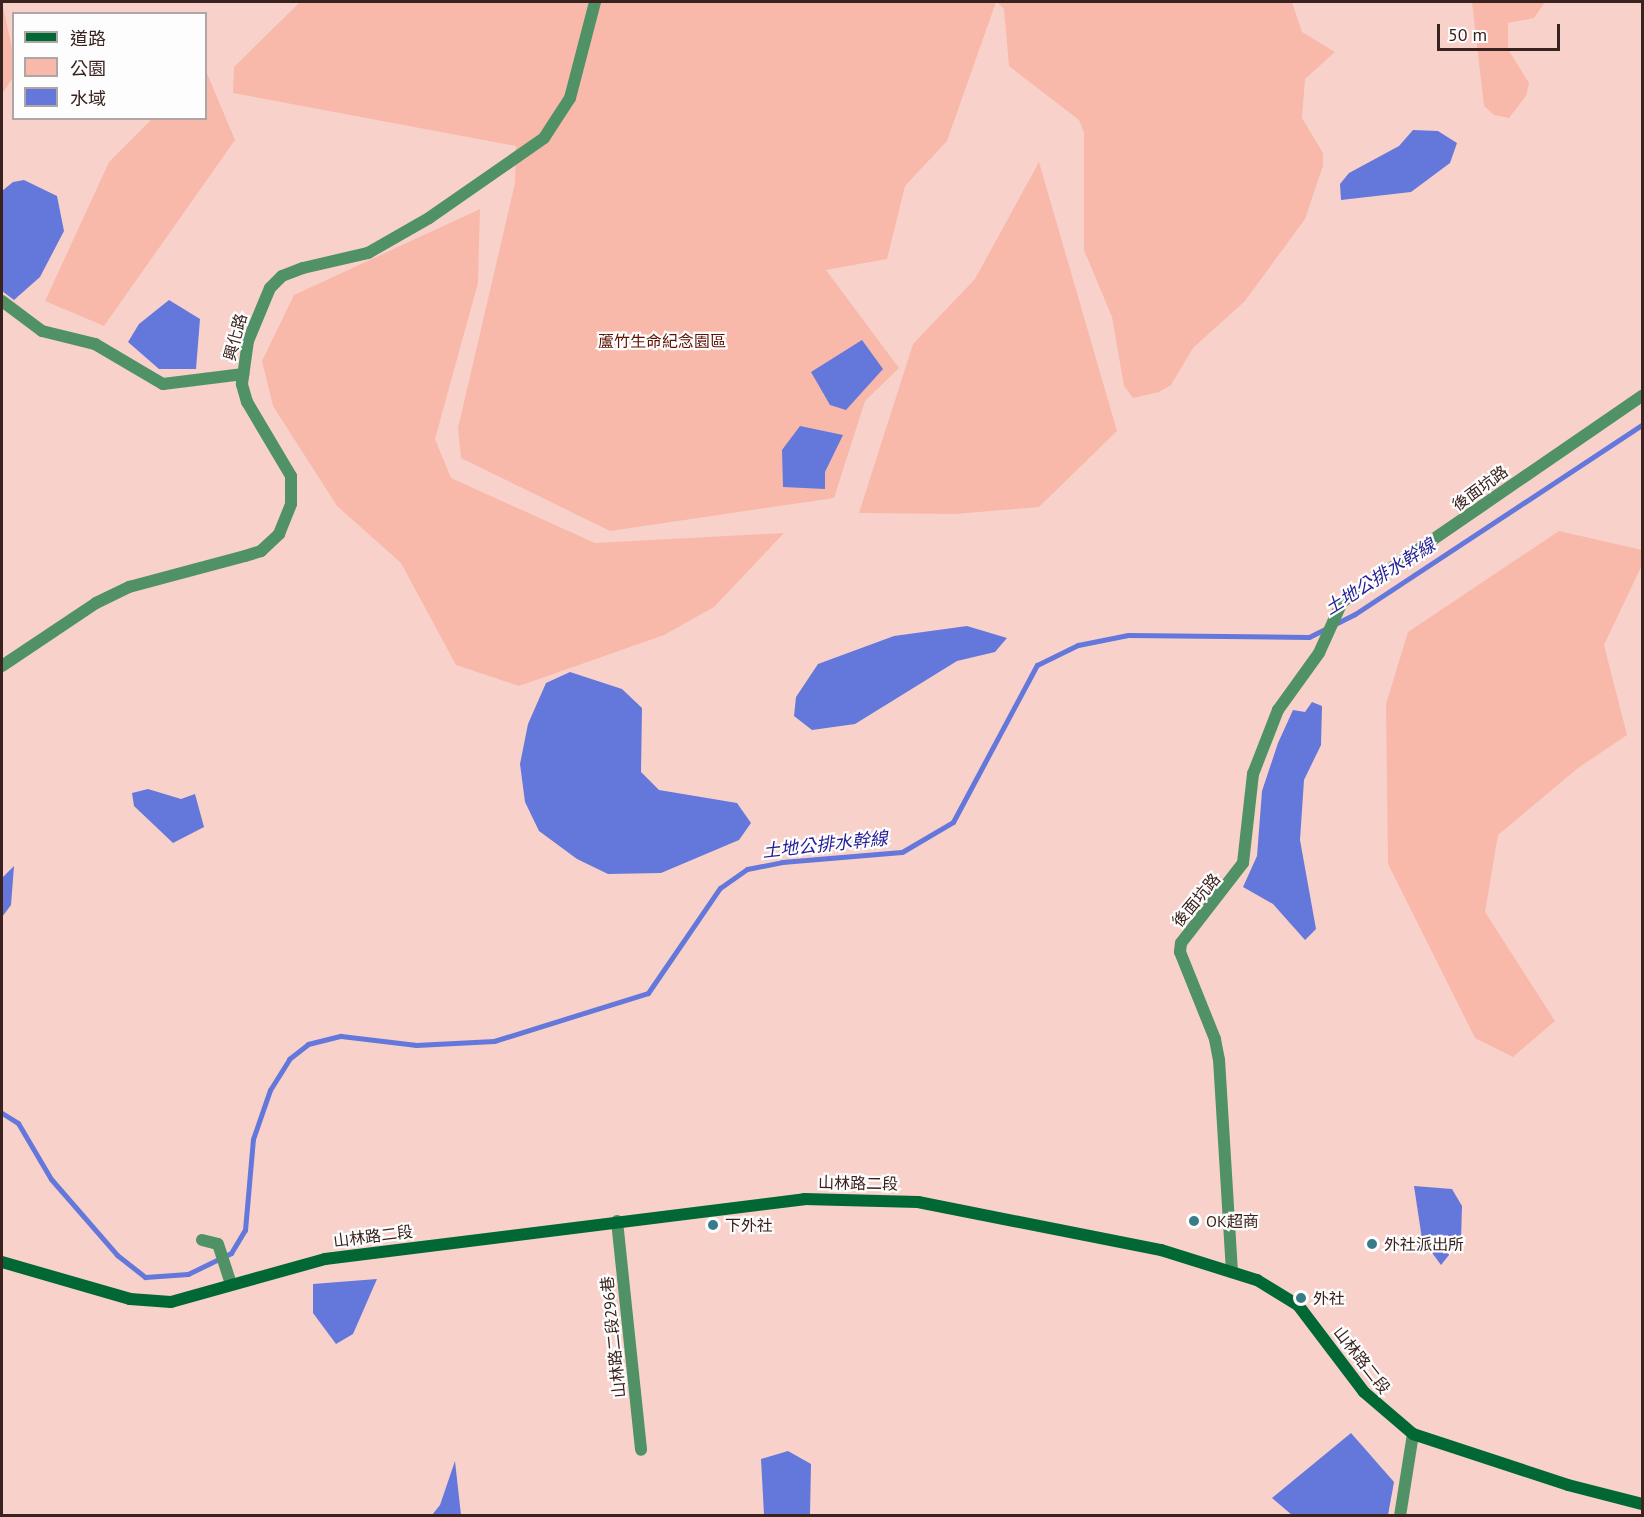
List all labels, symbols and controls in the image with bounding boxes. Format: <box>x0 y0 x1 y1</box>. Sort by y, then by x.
legend <box>12 12 207 120</box>
scale bar <box>1440 12 1563 50</box>
text: 50 m <box>1448 23 1487 46</box>
text: 道路 <box>70 27 106 50</box>
text: 公園 <box>70 57 106 80</box>
text: 水域 <box>70 87 106 110</box>
street label: 興化路 <box>220 311 250 363</box>
park label: 蘆竹生命紀念園區 <box>598 331 726 351</box>
street label: 後面坑路 <box>1448 461 1512 515</box>
water label: 土地公排水幹線 <box>1321 534 1439 620</box>
water label: 土地公排水幹線 <box>761 828 889 862</box>
street label: 後面坑路 <box>1168 869 1224 931</box>
street label: 山林路二段 <box>818 1173 898 1193</box>
place label: OK超商 <box>1206 1211 1259 1231</box>
marker: OK超商 <box>1187 1214 1201 1228</box>
place label: 下外社 <box>725 1215 773 1235</box>
marker: 下外社 <box>706 1218 720 1232</box>
street label: 山林路二段 <box>332 1222 414 1250</box>
place label: 外社派出所 <box>1384 1234 1464 1254</box>
marker: 外社派出所 <box>1365 1237 1379 1251</box>
street label: 山林路二段296巷 <box>597 1275 629 1399</box>
place label: 外社 <box>1313 1288 1345 1308</box>
marker: 外社 <box>1294 1291 1308 1305</box>
street label: 山林路二段 <box>1330 1323 1394 1397</box>

